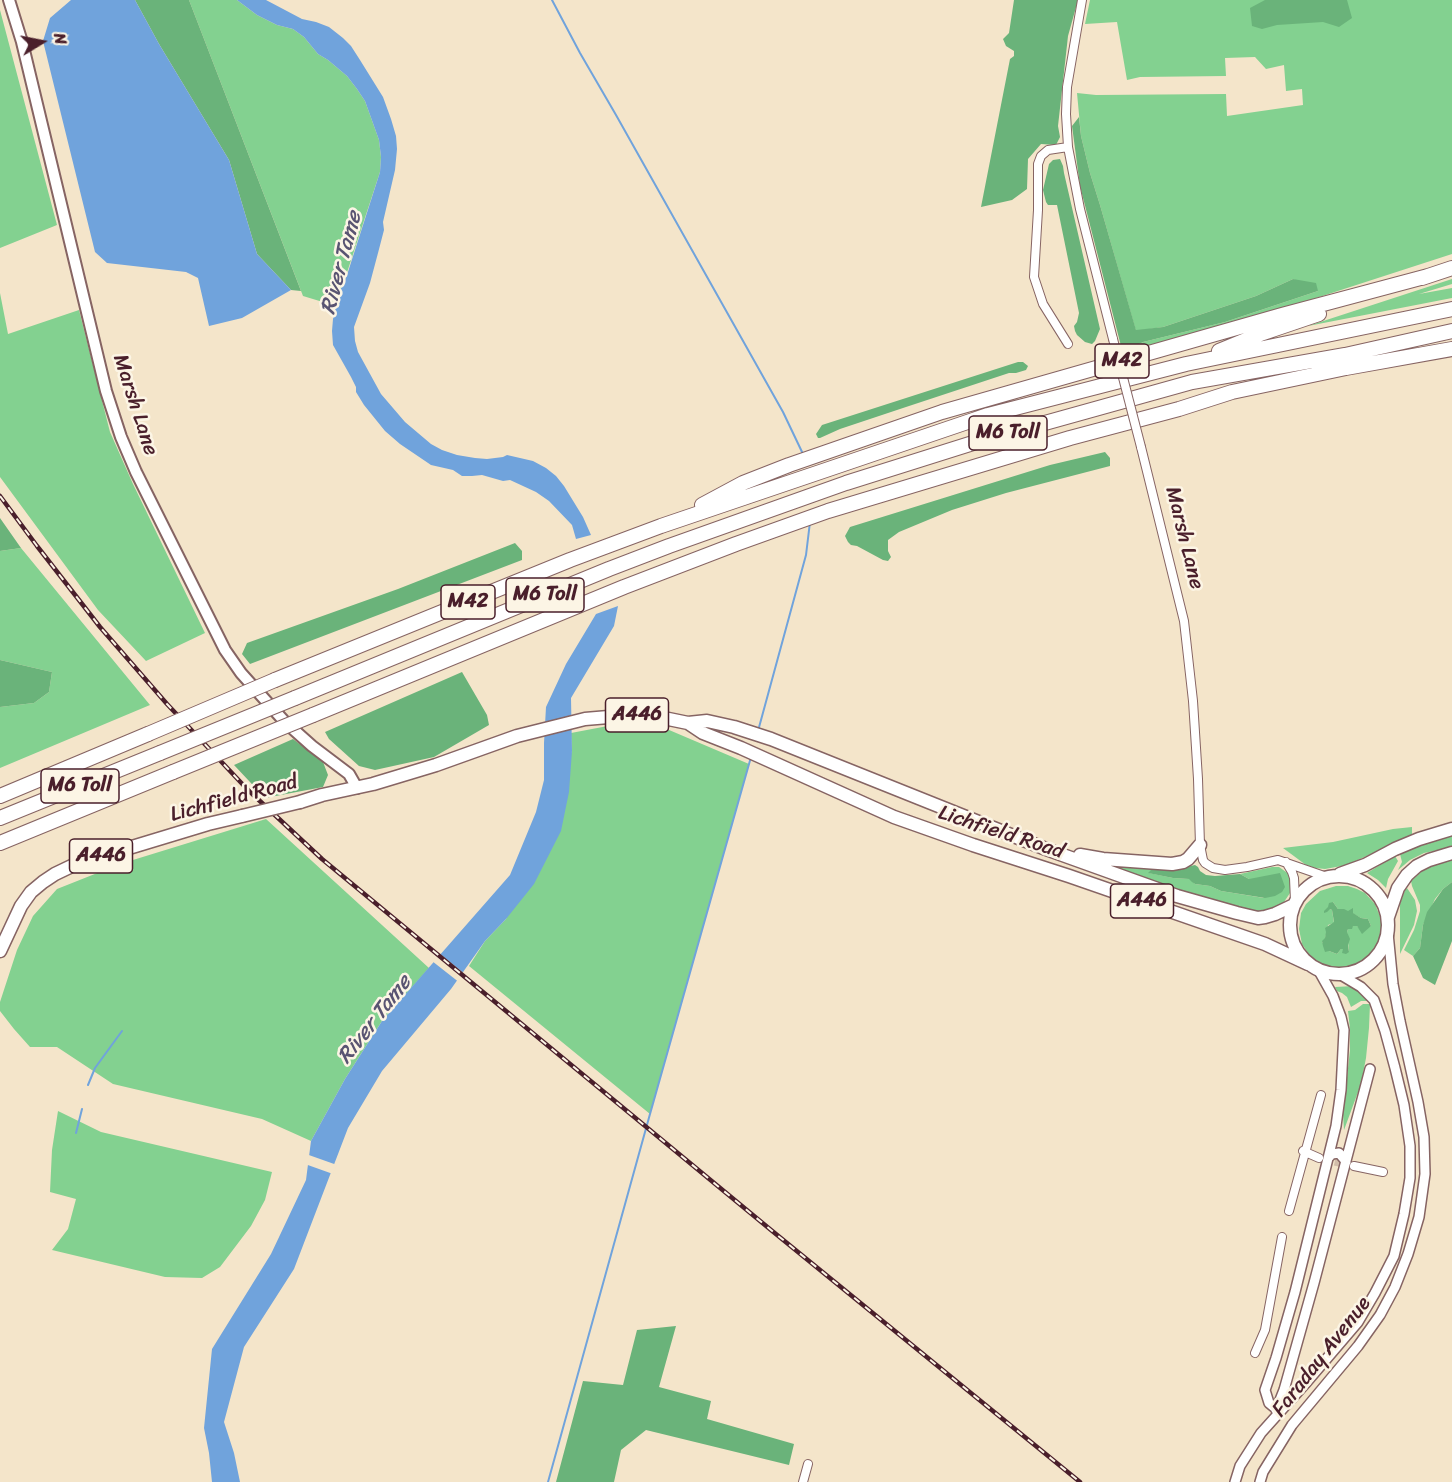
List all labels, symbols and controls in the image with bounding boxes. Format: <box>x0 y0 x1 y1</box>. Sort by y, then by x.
north arrow <box>12 12 72 72</box>
text: N <box>45 31 75 47</box>
water label: River Tame <box>316 209 368 317</box>
road number: M42 <box>1095 344 1149 378</box>
street label: Marsh Lane <box>107 351 163 459</box>
road number: M6 Toll <box>969 416 1047 450</box>
street label: Marsh Lane <box>1159 484 1209 592</box>
road number: M6 Toll <box>506 578 584 612</box>
road number: M42 <box>441 585 495 619</box>
road number: A446 <box>606 698 668 732</box>
road number: M6 Toll <box>41 769 119 803</box>
street label: Lichfield Road <box>168 770 300 828</box>
street label: Lichfield Road <box>935 801 1067 865</box>
road number: A446 <box>70 839 132 873</box>
road number: A446 <box>1110 884 1174 918</box>
water label: River Tame <box>332 970 418 1070</box>
street label: Faraday Avenue <box>1267 1292 1377 1422</box>

